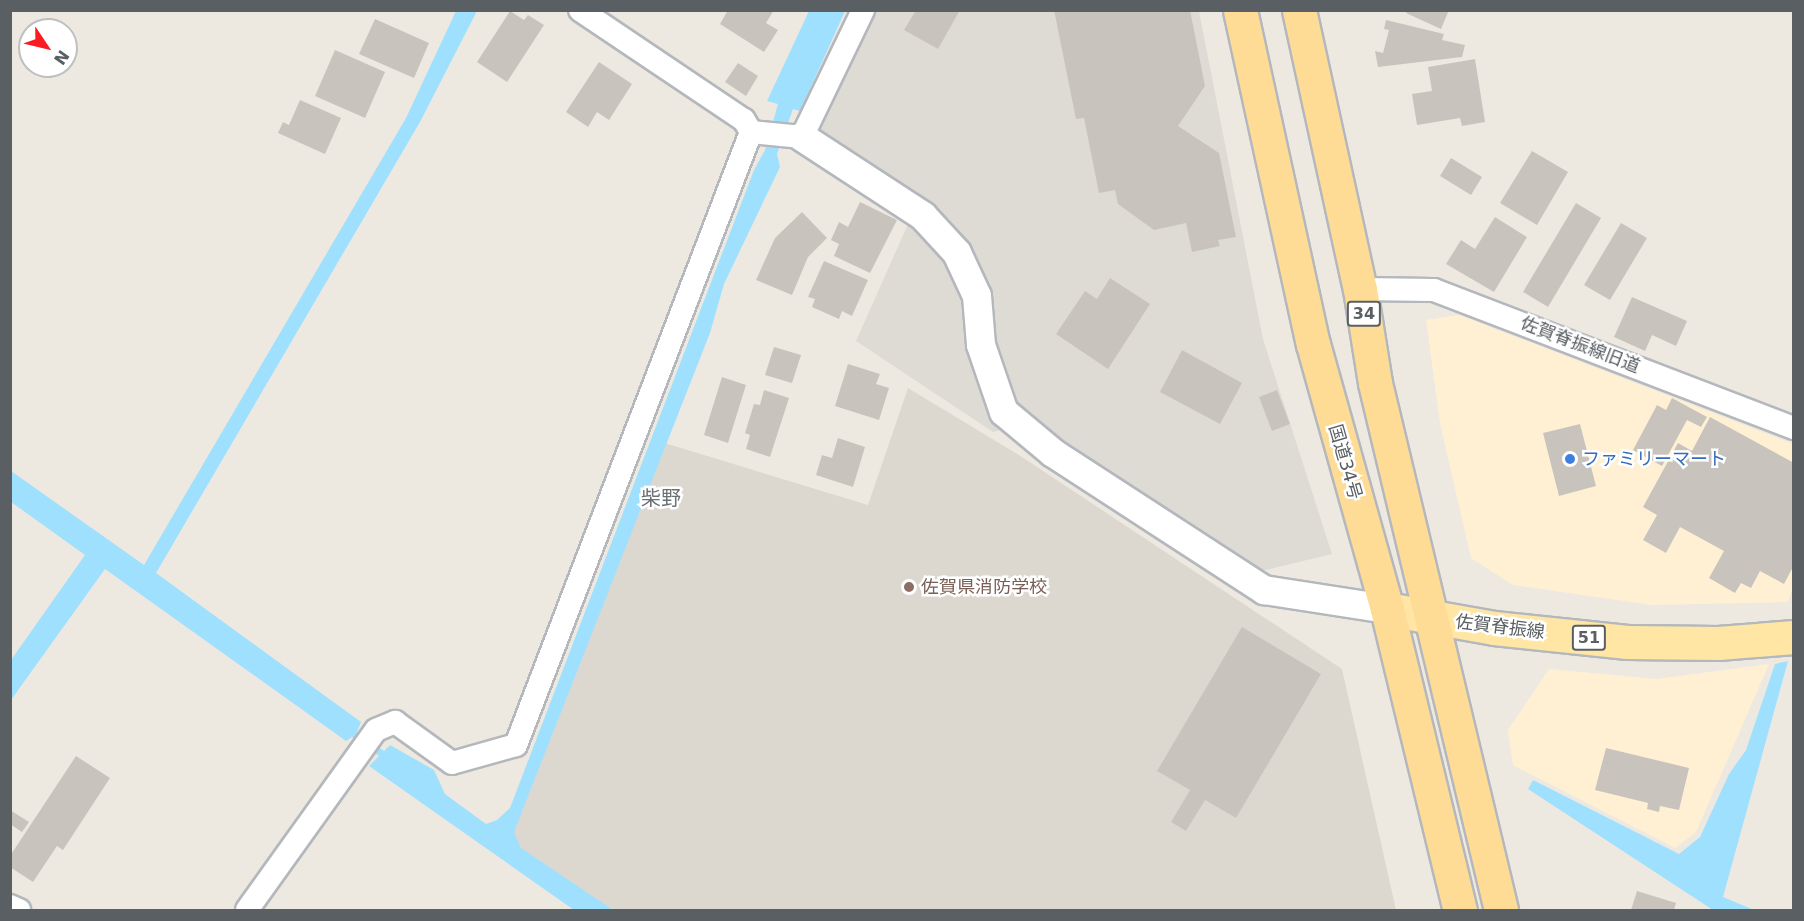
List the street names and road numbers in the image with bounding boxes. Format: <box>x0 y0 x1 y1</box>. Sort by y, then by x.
road number: 34 <box>1346 301 1382 327</box>
street label: 佐賀脊振線旧道 <box>1517 312 1643 378</box>
street label: 国道34号 <box>1324 422 1366 502</box>
street label: 佐賀脊振線 <box>1454 611 1546 643</box>
road number: 51 <box>1571 625 1607 651</box>

